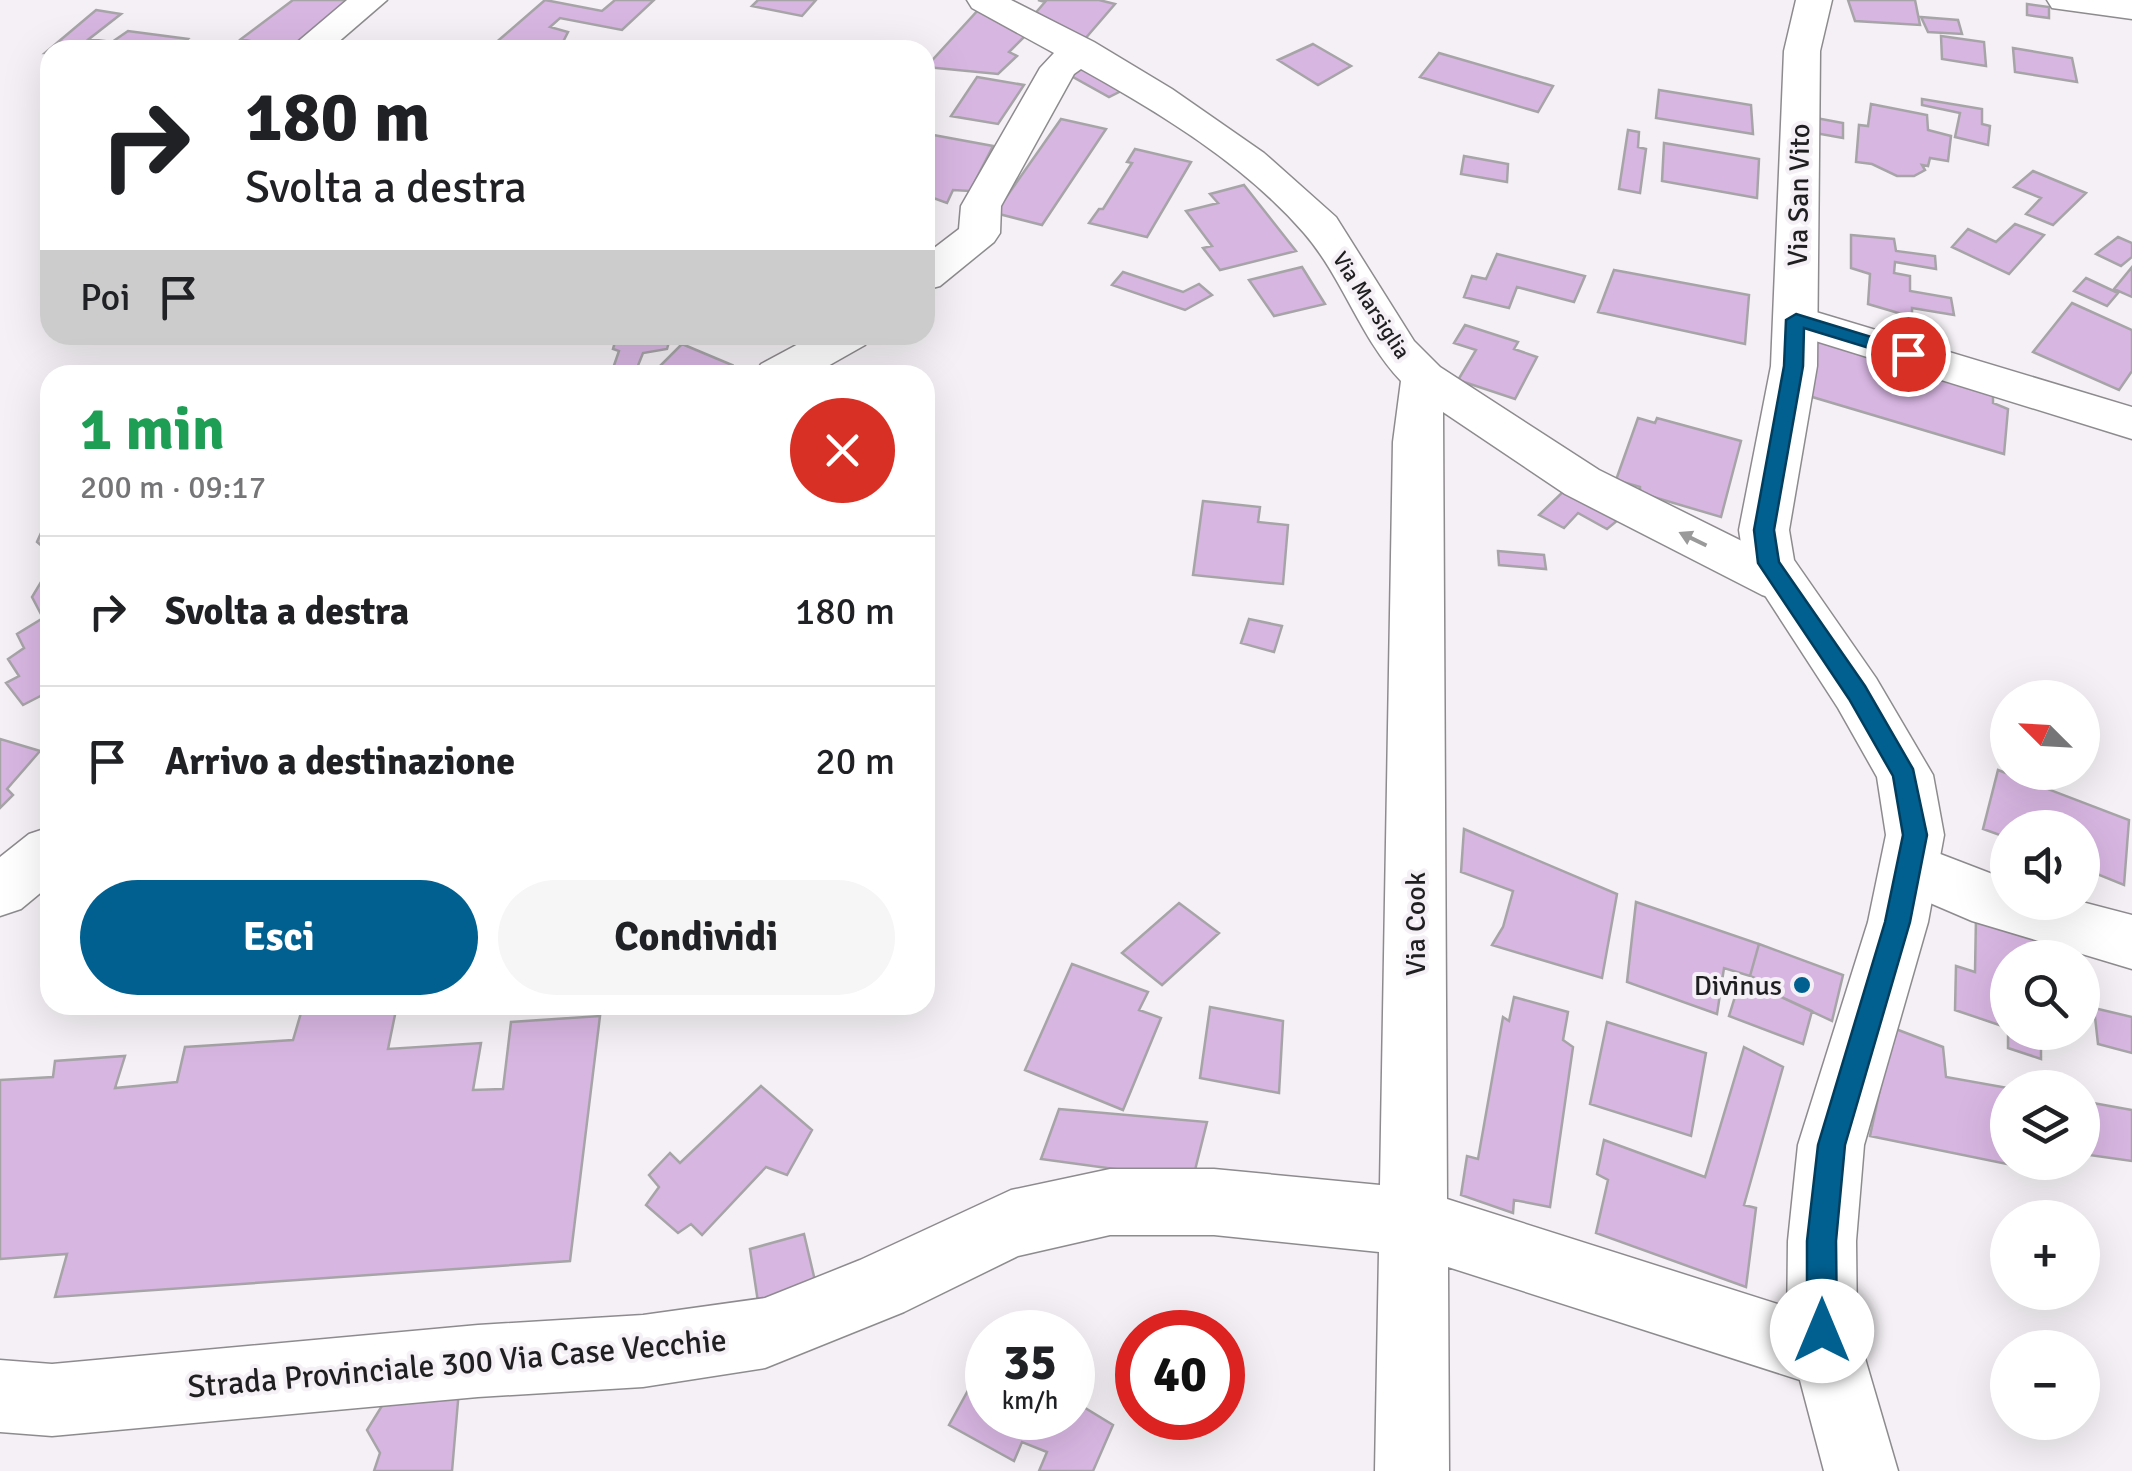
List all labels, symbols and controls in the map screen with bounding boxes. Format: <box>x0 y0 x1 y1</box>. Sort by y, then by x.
text: 180 m <box>245 74 430 160</box>
icon: right <box>80 80 210 210</box>
street label: Via San Vito <box>1781 123 1817 267</box>
text: Svolta a destra <box>245 160 527 215</box>
street label: Via Marsiglia <box>1327 247 1416 364</box>
icon: arrive <box>151 270 206 325</box>
text: Poi <box>80 274 131 321</box>
pin <box>1866 312 1951 397</box>
icon: arrive <box>1881 327 1936 382</box>
text: 1 min <box>80 393 225 467</box>
button: close <box>790 398 895 503</box>
text: 200 m · 09:17 <box>80 468 266 507</box>
one-way arrow <box>1678 531 1707 548</box>
icon: right <box>80 584 135 639</box>
text: Svolta a destra <box>165 588 409 635</box>
text: 180 m <box>795 588 895 635</box>
north arrow <box>1990 680 2100 790</box>
map controls <box>1990 680 2100 1440</box>
icon: arrive <box>80 734 135 789</box>
text: Arrivo a destinazione <box>165 738 515 785</box>
text: 20 m <box>815 738 895 785</box>
button: sound <box>1990 810 2100 920</box>
street label: Via Cook <box>1399 872 1433 976</box>
button: Esci <box>80 880 478 995</box>
button: Condividi <box>498 880 895 995</box>
button: search <box>1990 940 2100 1050</box>
place label: Divinus <box>1694 969 1782 1003</box>
marker: Divinus <box>1791 974 1813 996</box>
button: layers <box>1990 1070 2100 1180</box>
button: + <box>1990 1200 2100 1310</box>
position arrow <box>1770 1279 1874 1383</box>
speed limit sign: 40 <box>1115 1310 1245 1440</box>
street label: Strada Provinciale 300 Via Case Vecchie <box>186 1320 728 1407</box>
button: − <box>1990 1330 2100 1440</box>
text: 35 <box>1003 1332 1057 1394</box>
text: km/h <box>1002 1385 1058 1416</box>

